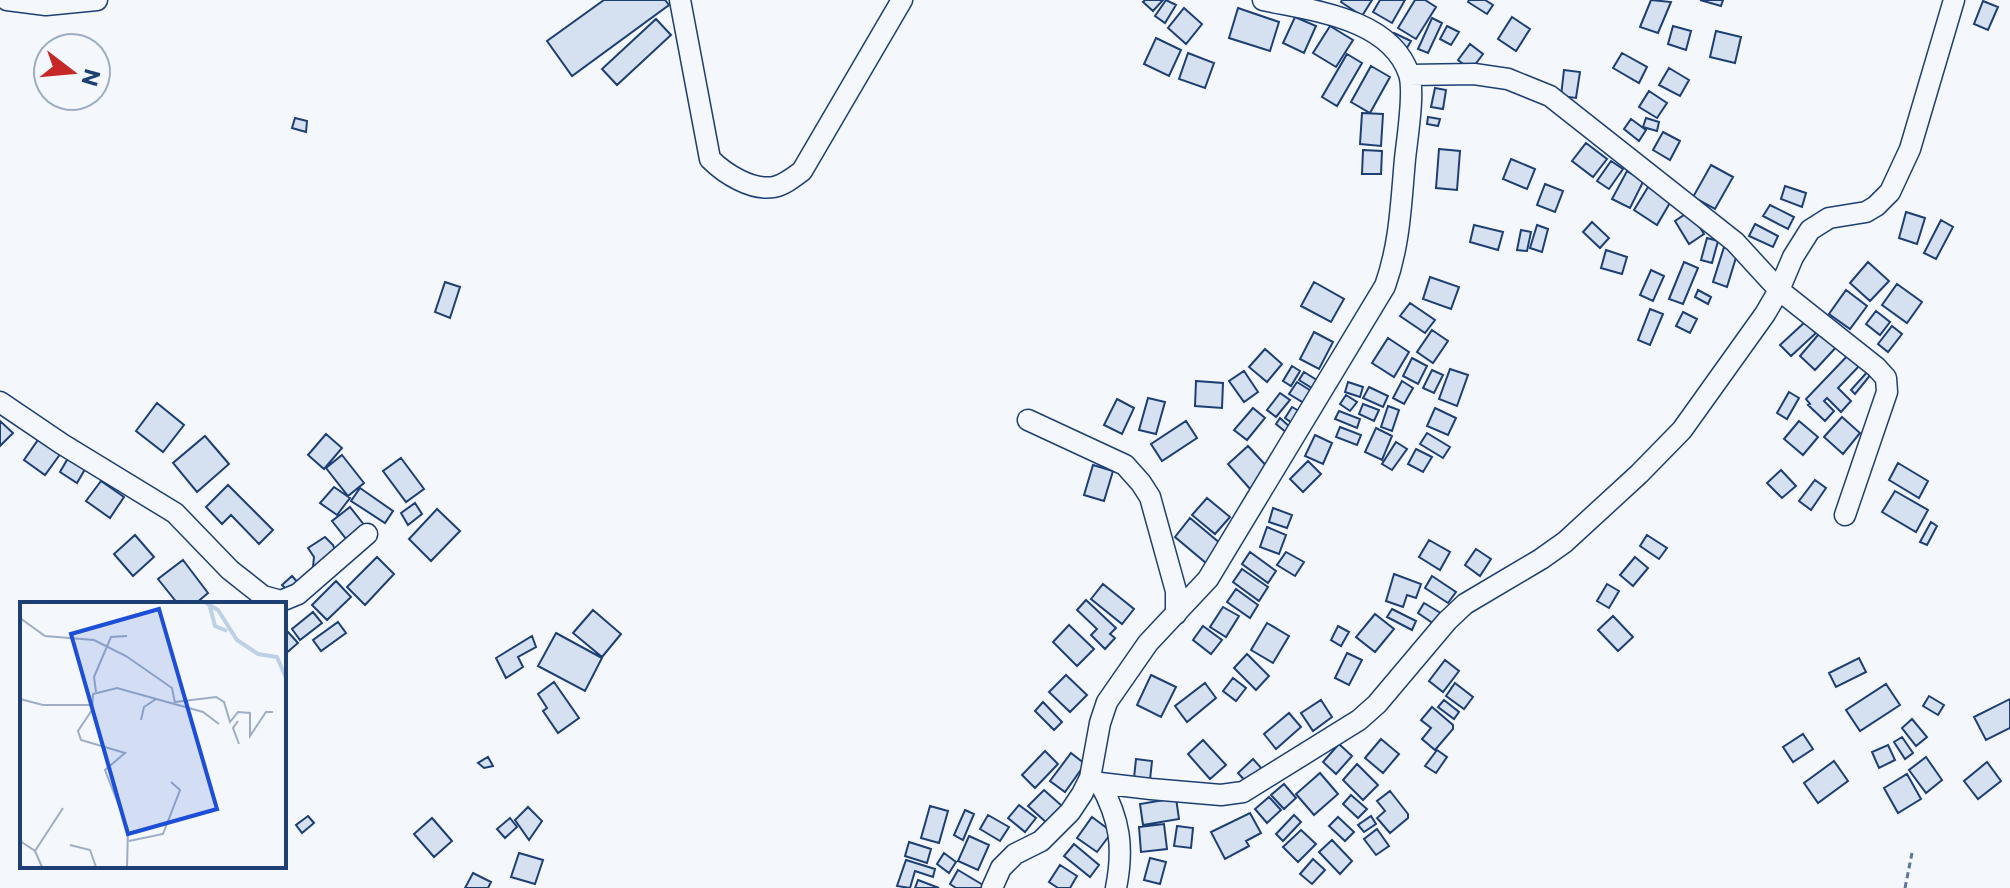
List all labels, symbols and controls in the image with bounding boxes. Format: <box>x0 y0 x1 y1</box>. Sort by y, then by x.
north arrow <box>32 32 112 112</box>
text: N <box>76 66 107 89</box>
inset map <box>20 602 286 868</box>

